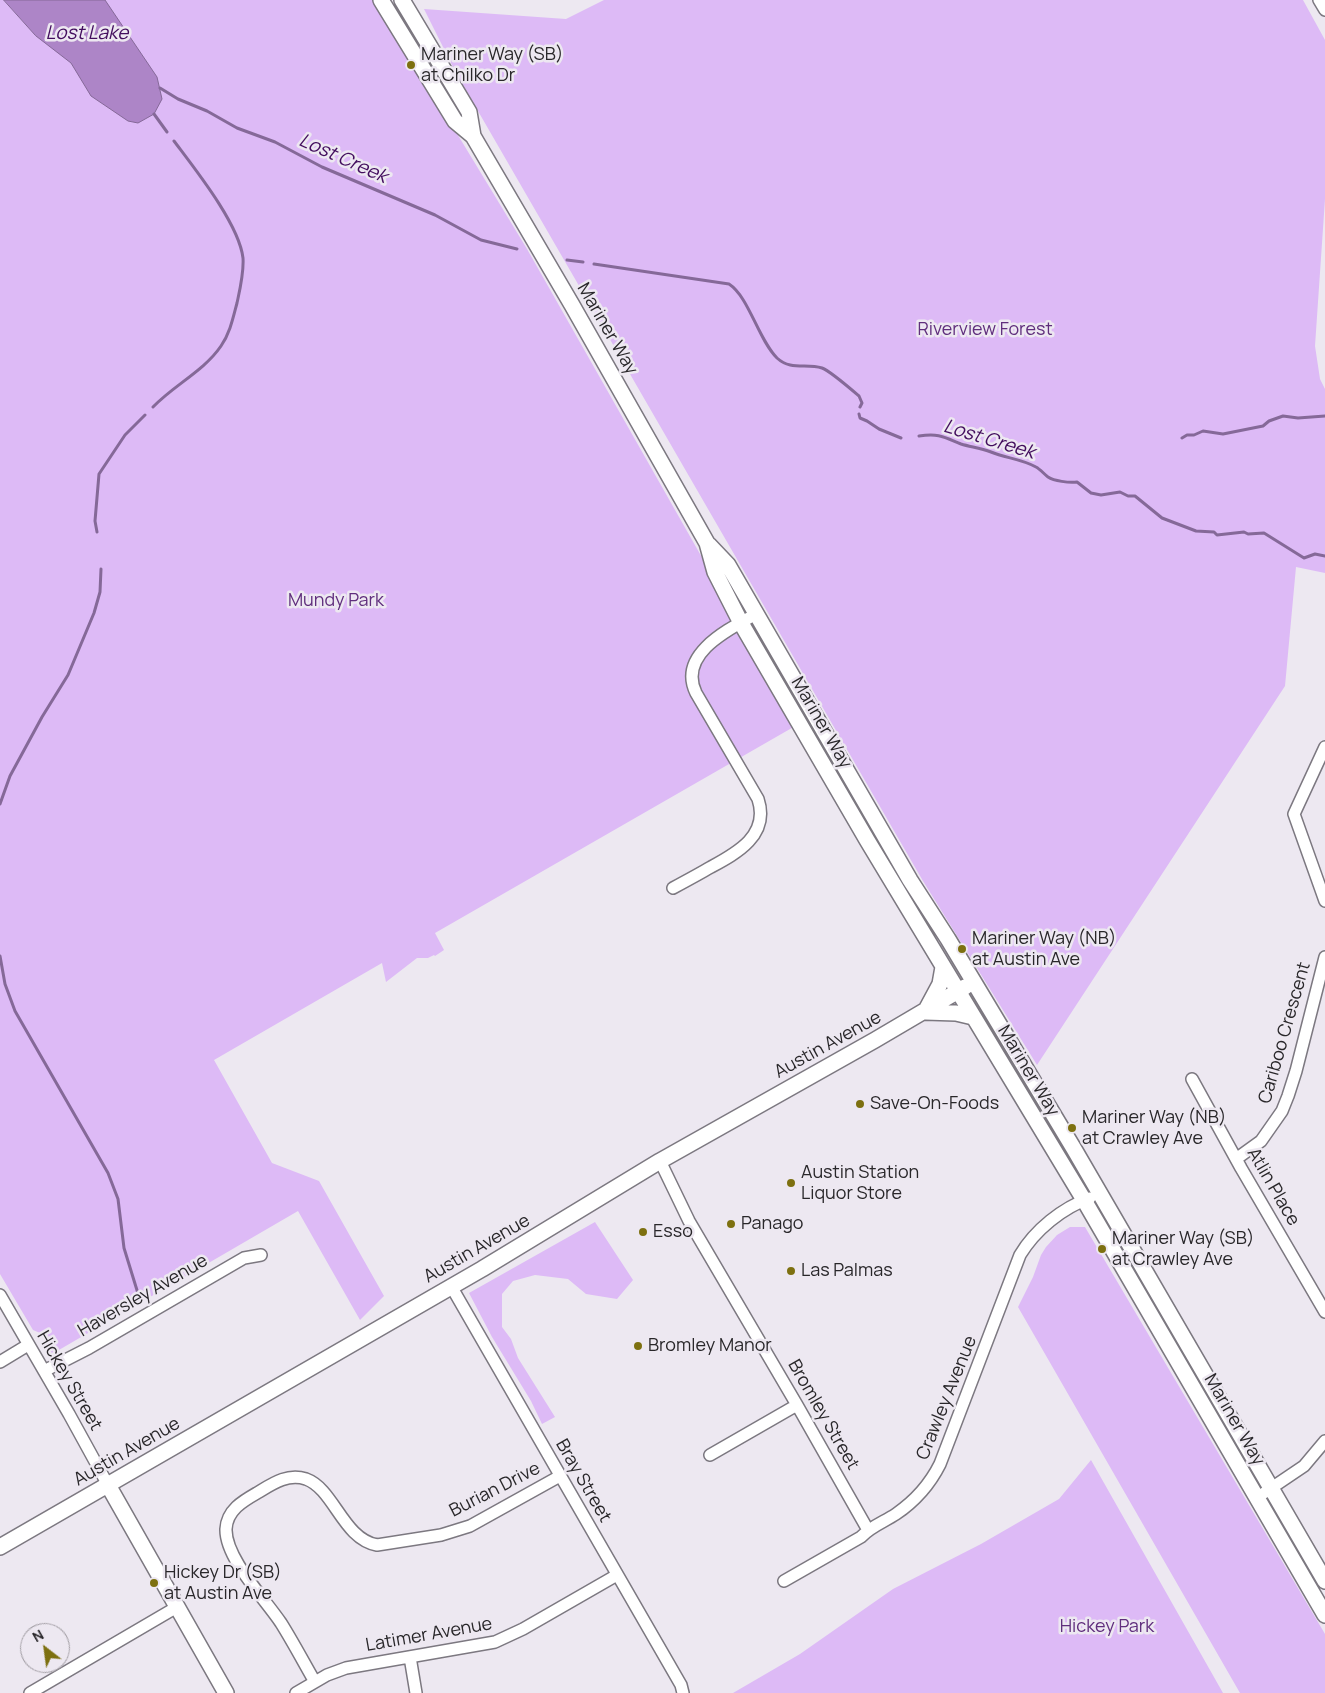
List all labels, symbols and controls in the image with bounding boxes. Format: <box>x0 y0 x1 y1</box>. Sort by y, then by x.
water label: Lost Lake <box>46 23 128 45</box>
place label: Mariner Way (SB) at Chilko Dr <box>421 44 563 86</box>
marker: Mariner Way (SB) at Chilko Dr <box>405 59 417 71</box>
water label: Lost Creek <box>295 129 391 189</box>
street label: Mariner Way <box>572 279 642 379</box>
park label: Riverview Forest <box>917 319 1053 341</box>
water label: Lost Creek <box>941 415 1037 465</box>
park label: Mundy Park <box>288 590 384 612</box>
street label: Mariner Way <box>786 673 856 773</box>
place label: Mariner Way (NB) at Austin Ave <box>972 928 1116 971</box>
marker: Mariner Way (NB) at Austin Ave <box>956 943 968 955</box>
street label: Cariboo Crescent <box>1254 960 1316 1106</box>
street label: Austin Avenue <box>771 1007 885 1083</box>
street label: Mariner Way <box>992 1022 1064 1120</box>
place label: Save-On-Foods <box>870 1093 999 1115</box>
marker: Save-On-Foods <box>854 1098 866 1110</box>
place label: Mariner Way (NB) at Crawley Ave <box>1082 1107 1226 1150</box>
marker: Mariner Way (NB) at Crawley Ave <box>1066 1122 1078 1134</box>
street label: Atlin Place <box>1242 1144 1304 1230</box>
place label: Austin Station Liquor Store <box>801 1162 919 1204</box>
marker: Austin Station Liquor Store <box>785 1177 797 1189</box>
street label: Austin Avenue <box>420 1210 534 1288</box>
place label: Panago <box>741 1213 803 1235</box>
marker: Panago <box>725 1218 737 1230</box>
place label: Esso <box>653 1221 693 1243</box>
marker: Esso <box>637 1226 649 1238</box>
place label: Mariner Way (SB) at Crawley Ave <box>1112 1228 1254 1270</box>
marker: Mariner Way (SB) at Crawley Ave <box>1096 1243 1108 1255</box>
street label: Haversley Avenue <box>74 1250 212 1342</box>
place label: Las Palmas <box>801 1260 893 1282</box>
marker: Las Palmas <box>785 1265 797 1277</box>
street label: Hickey Street <box>32 1327 106 1435</box>
street label: Crawley Avenue <box>912 1333 982 1463</box>
place label: Bromley Manor <box>648 1335 772 1357</box>
marker: Bromley Manor <box>632 1340 644 1352</box>
street label: Bromley Street <box>783 1356 863 1474</box>
street label: Mariner Way <box>1199 1370 1269 1470</box>
street label: Austin Avenue <box>70 1413 184 1491</box>
street label: Bray Street <box>551 1436 615 1526</box>
street label: Burian Drive <box>446 1458 544 1522</box>
place label: Hickey Dr (SB) at Austin Ave <box>164 1562 282 1605</box>
marker: Hickey Dr (SB) at Austin Ave <box>148 1577 160 1589</box>
street label: Latimer Avenue <box>364 1613 494 1657</box>
park label: Hickey Park <box>1060 1616 1154 1638</box>
north arrow <box>20 1623 70 1673</box>
text: N <box>29 1625 47 1646</box>

